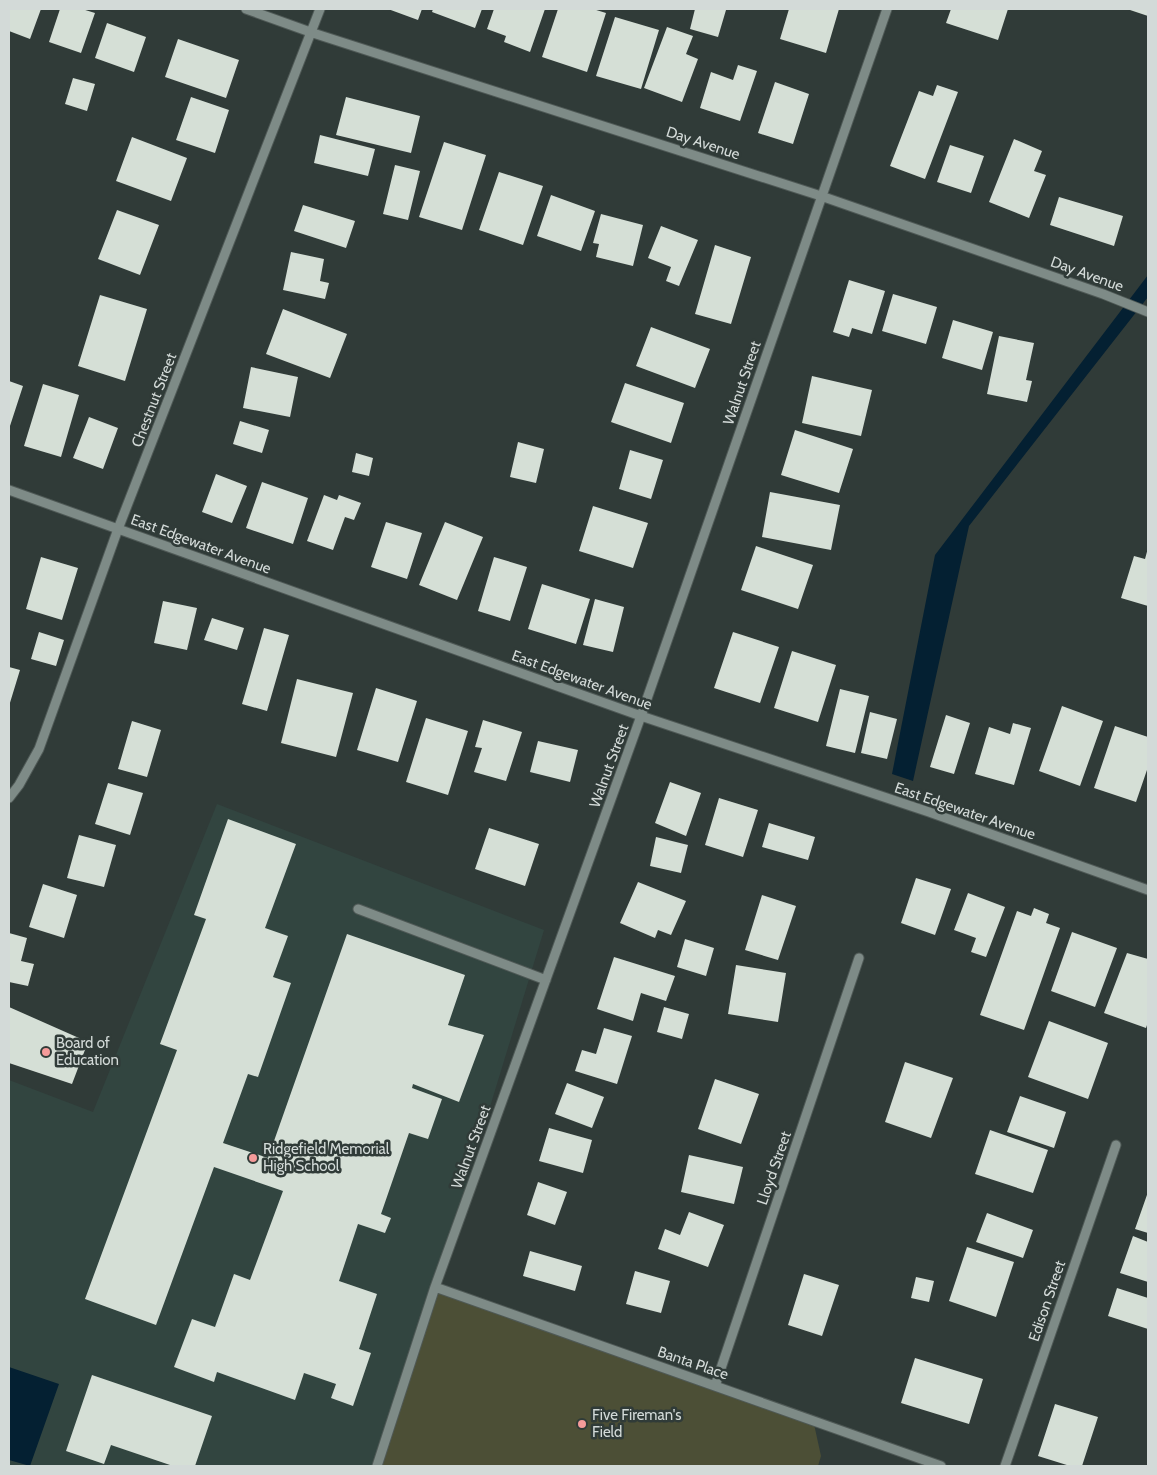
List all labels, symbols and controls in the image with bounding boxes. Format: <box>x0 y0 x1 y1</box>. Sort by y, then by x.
street label: Day Avenue <box>664 123 742 163</box>
street label: Day Avenue <box>1048 253 1126 296</box>
street label: Walnut Street <box>719 339 765 427</box>
street label: Chestnut Street <box>128 350 180 450</box>
street label: East Edgewater Avenue <box>128 510 274 578</box>
street label: East Edgewater Avenue <box>509 646 655 714</box>
street label: Walnut Street <box>586 722 632 810</box>
street label: East Edgewater Avenue <box>892 778 1038 844</box>
place label: Board of Education <box>56 1034 119 1069</box>
marker: Board of Education <box>40 1046 52 1058</box>
street label: Walnut Street <box>448 1103 494 1191</box>
street label: Lloyd Street <box>753 1129 795 1207</box>
place label: Ridgefield Memorial High School <box>263 1140 390 1175</box>
marker: Ridgefield Memorial High School <box>247 1152 259 1164</box>
street label: Edison Street <box>1025 1258 1069 1344</box>
street label: Banta Place <box>655 1342 731 1384</box>
place label: Five Fireman's Field <box>592 1406 681 1441</box>
marker: Five Fireman's Field <box>576 1418 588 1430</box>

